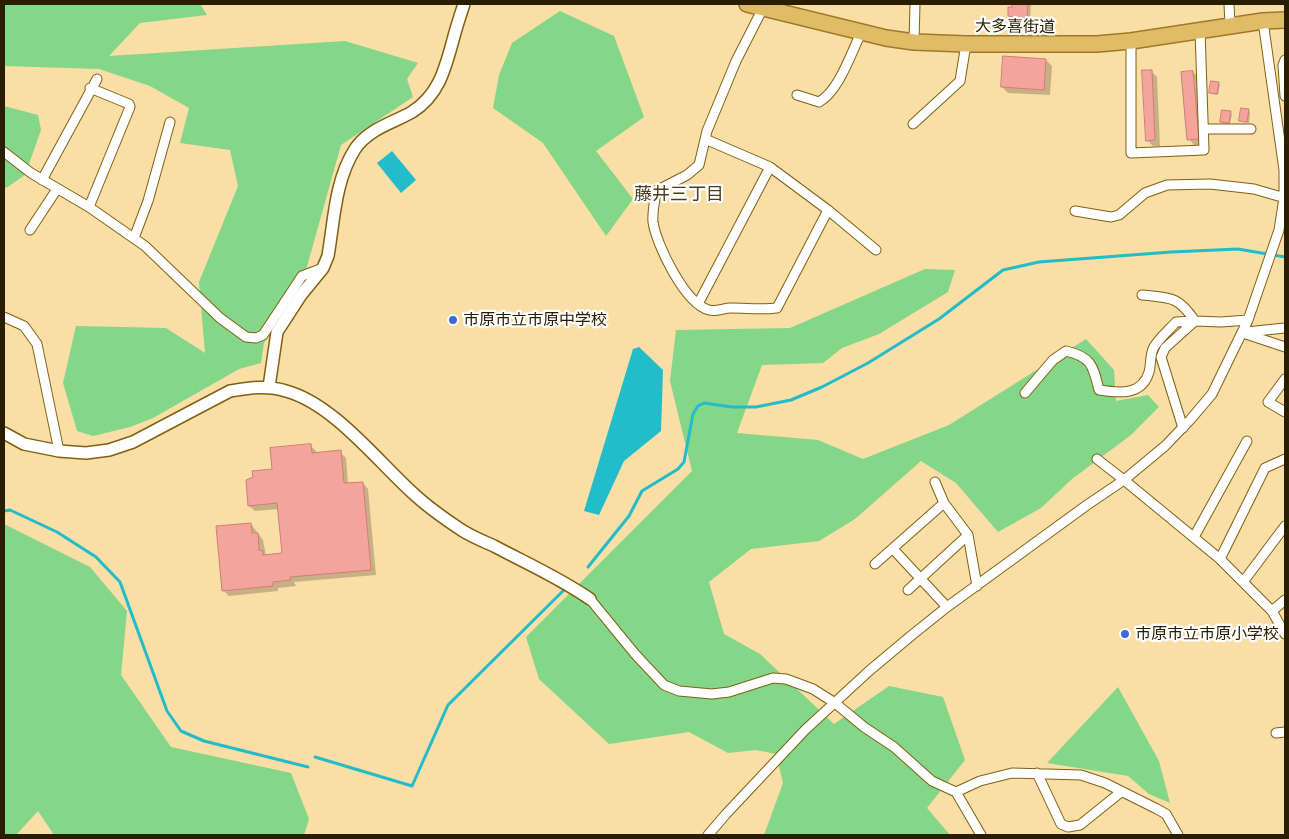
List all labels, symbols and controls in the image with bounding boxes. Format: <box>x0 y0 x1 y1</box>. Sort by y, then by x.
street label: 大多喜街道 <box>975 17 1055 37</box>
district label: 藤井三丁目 <box>634 184 724 206</box>
place label: 市原市立市原中学校 <box>463 310 607 330</box>
marker: 市原市立市原中学校 <box>447 314 459 326</box>
place label: 市原市立市原小学校 <box>1135 624 1279 644</box>
marker: 市原市立市原小学校 <box>1119 628 1131 640</box>

